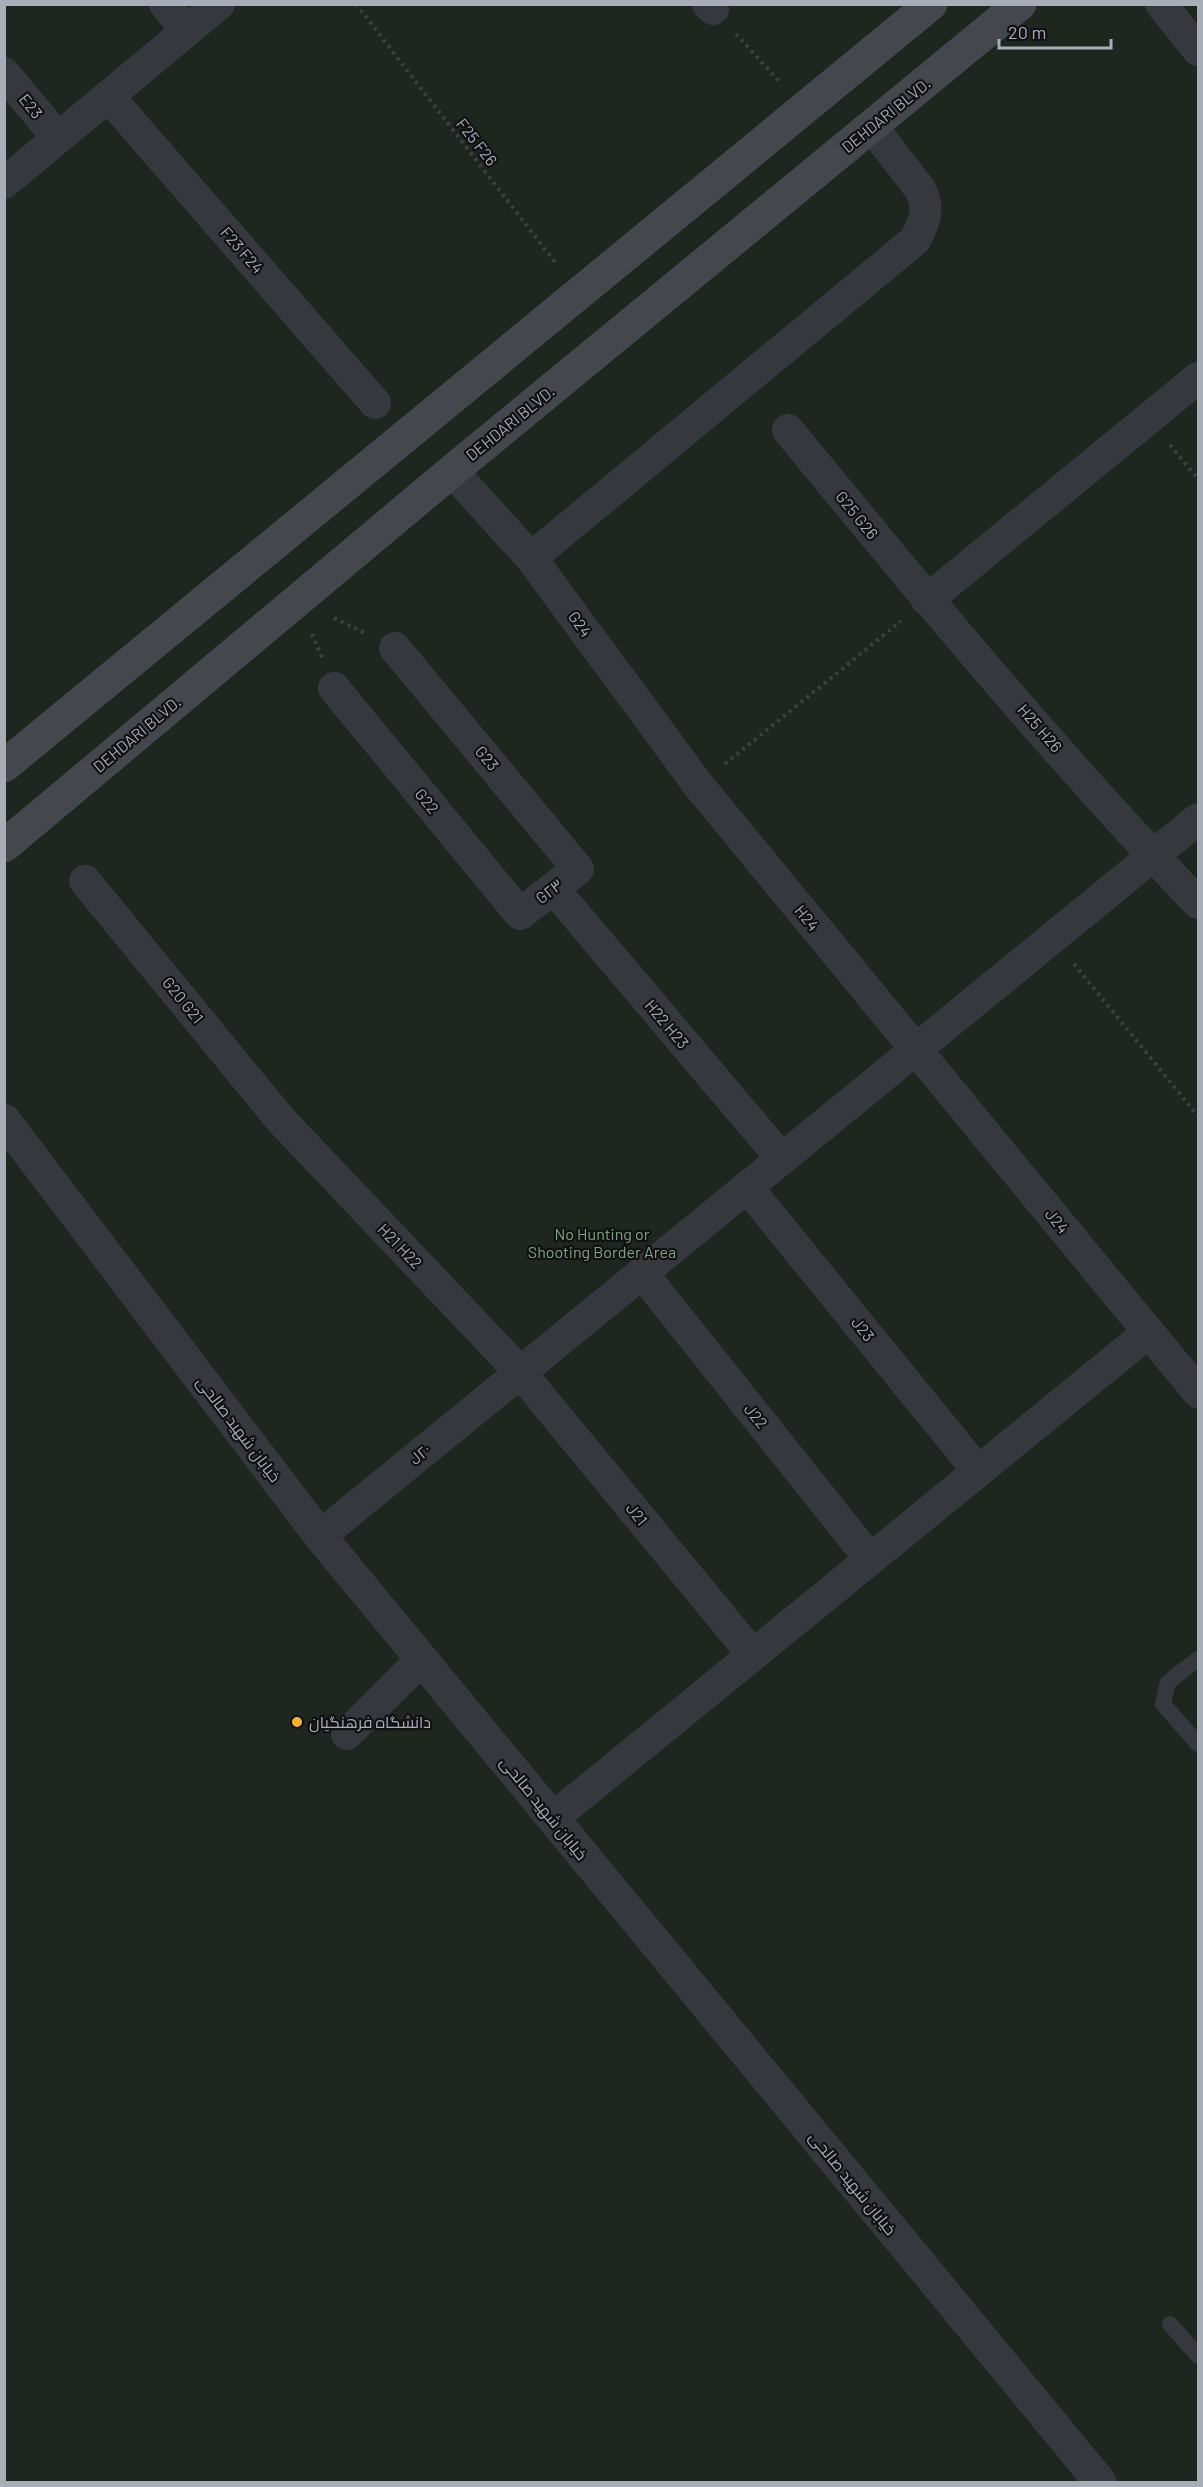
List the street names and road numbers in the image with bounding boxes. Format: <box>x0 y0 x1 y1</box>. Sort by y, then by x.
street label: DEHDARI BLVD. <box>838 73 934 156</box>
street label: E23 <box>16 89 47 122</box>
street label: F25 F26 <box>453 114 502 169</box>
street label: F23 F24 <box>217 222 268 277</box>
street label: DEHDARI BLVD. <box>462 381 558 464</box>
street label: G25 G26 <box>832 487 883 543</box>
street label: G24 <box>565 607 596 640</box>
street label: DEHDARI BLVD. <box>89 692 184 776</box>
street label: H25 H26 <box>1014 700 1066 756</box>
street label: G23 <box>472 741 503 774</box>
street label: G22 <box>412 784 443 817</box>
street label: G۲۳ <box>531 874 566 907</box>
street label: H24 <box>791 901 824 934</box>
street label: G20 G21 <box>159 973 208 1027</box>
street label: H22 H23 <box>641 995 693 1052</box>
street label: J24 <box>1042 1204 1073 1237</box>
street label: H21 H22 <box>374 1219 426 1272</box>
street label: J23 <box>848 1313 879 1345</box>
street label: خیابان شهید صالحی <box>192 1372 285 1487</box>
street label: J22 <box>741 1399 772 1432</box>
street label: J۲۰ <box>405 1439 434 1468</box>
street label: J21 <box>623 1499 652 1529</box>
street label: خیابان شهید صالحی <box>495 1752 592 1864</box>
street label: خیابان شهید صالحی <box>804 2127 901 2239</box>

